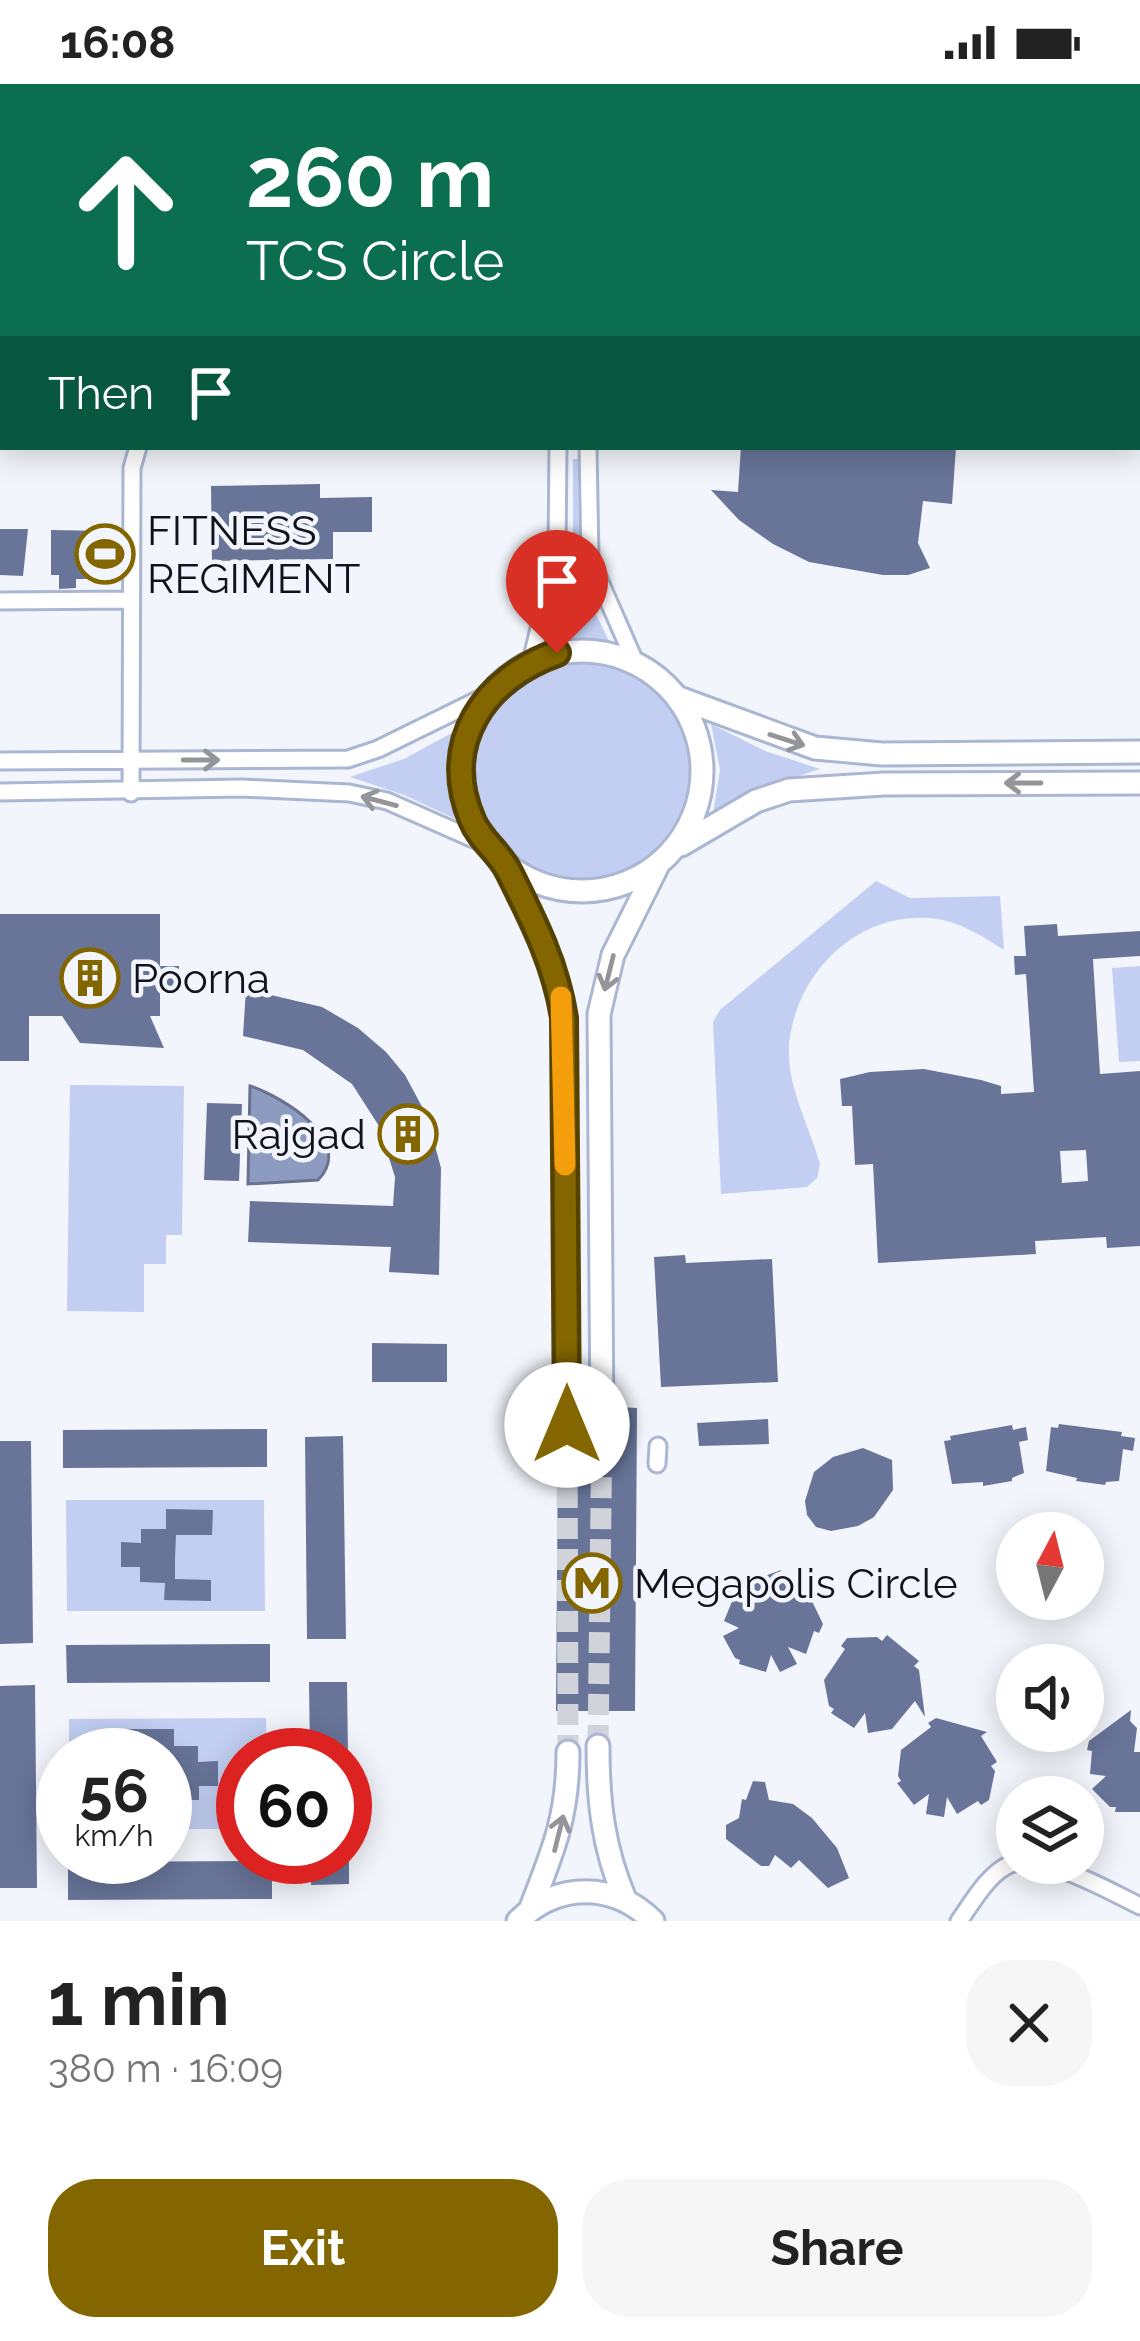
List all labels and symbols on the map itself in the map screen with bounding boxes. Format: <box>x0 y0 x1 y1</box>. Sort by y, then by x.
place label: FITNESS REGIMENT <box>147 506 360 603</box>
sports icon: FITNESS REGIMENT <box>74 523 136 585</box>
pin <box>506 530 608 653</box>
one-way arrow <box>767 730 805 752</box>
one-way arrow <box>181 749 220 771</box>
one-way arrow <box>1004 772 1043 794</box>
one-way arrow <box>361 788 399 810</box>
building icon: Poorna <box>59 947 121 1009</box>
one-way arrow <box>596 953 618 991</box>
place label: Poorna <box>132 954 270 1003</box>
building icon: Rajgad <box>377 1103 439 1165</box>
place label: Rajgad <box>232 1110 366 1159</box>
position arrow <box>504 1362 630 1488</box>
north arrow <box>996 1512 1104 1620</box>
metro station icon: Megapolis Circle <box>561 1552 623 1614</box>
place label: Megapolis Circle <box>634 1559 958 1608</box>
speed limit sign: 60 <box>216 1728 372 1884</box>
one-way arrow <box>549 1815 571 1853</box>

